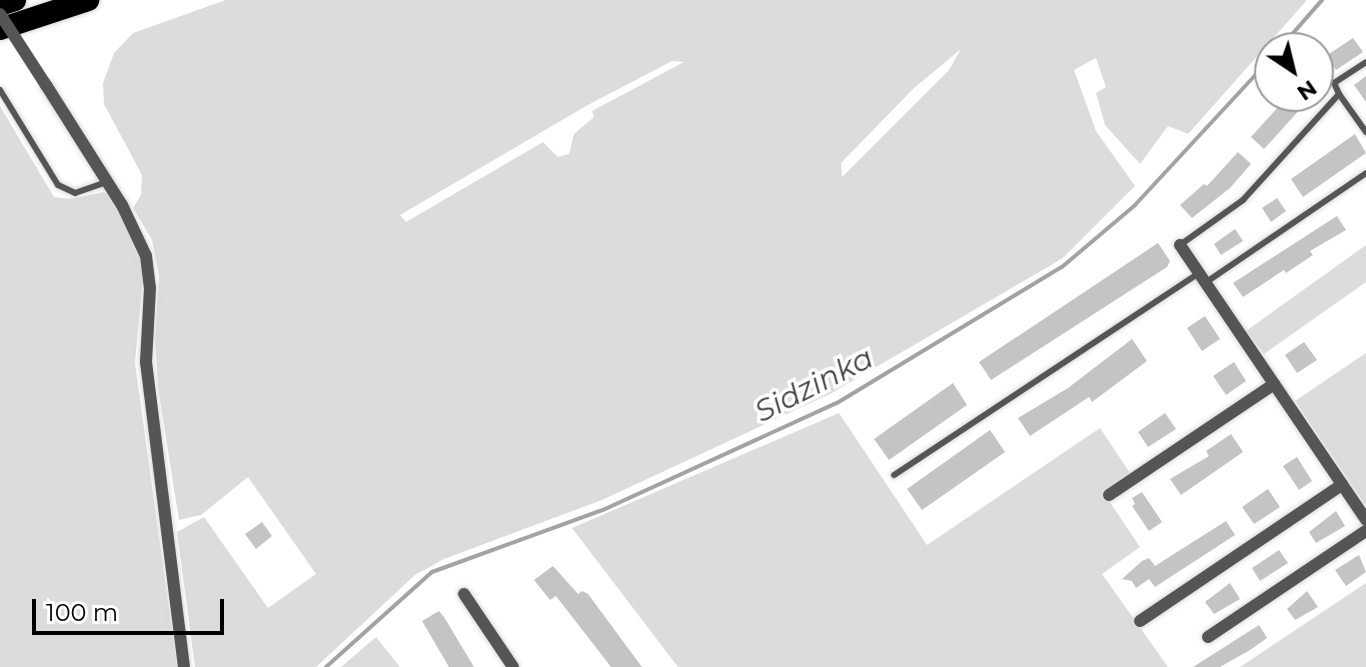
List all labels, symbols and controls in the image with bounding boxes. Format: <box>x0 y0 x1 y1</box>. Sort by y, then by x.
north arrow <box>1254 32 1334 112</box>
text: N <box>1292 74 1322 107</box>
water label: Sidzinka <box>749 340 879 430</box>
scale bar <box>36 583 228 633</box>
text: 100 m <box>46 598 118 627</box>

